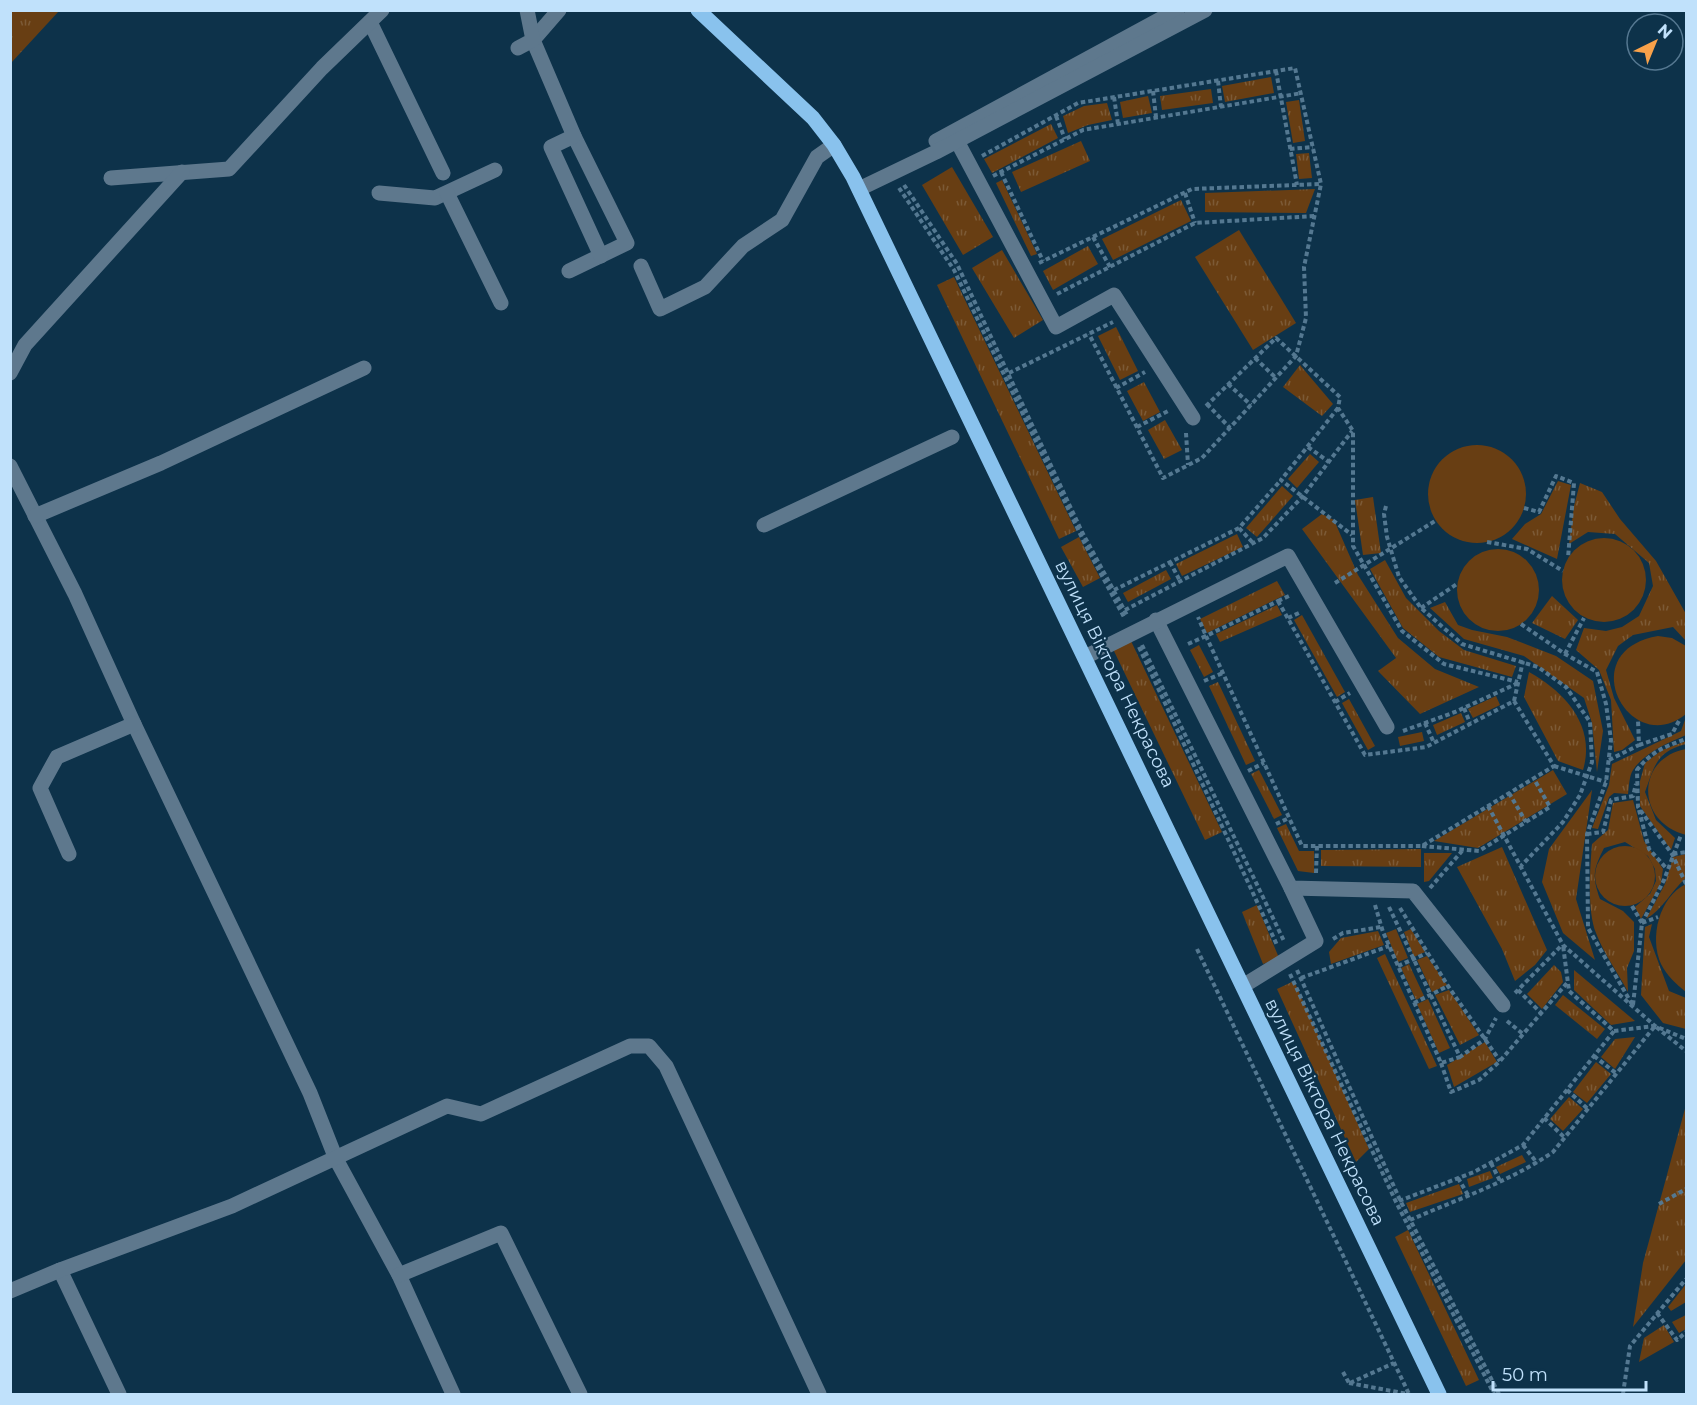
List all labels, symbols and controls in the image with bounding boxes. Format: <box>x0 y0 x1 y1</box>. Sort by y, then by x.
north arrow <box>1625 12 1685 72</box>
text: N <box>1654 20 1676 43</box>
street label: вулиця Віктора Некрасова <box>1050 557 1180 791</box>
street label: вулиця Віктора Некрасова <box>1260 995 1390 1229</box>
scale bar <box>1493 1354 1646 1392</box>
text: 50 m <box>1502 1364 1548 1386</box>

